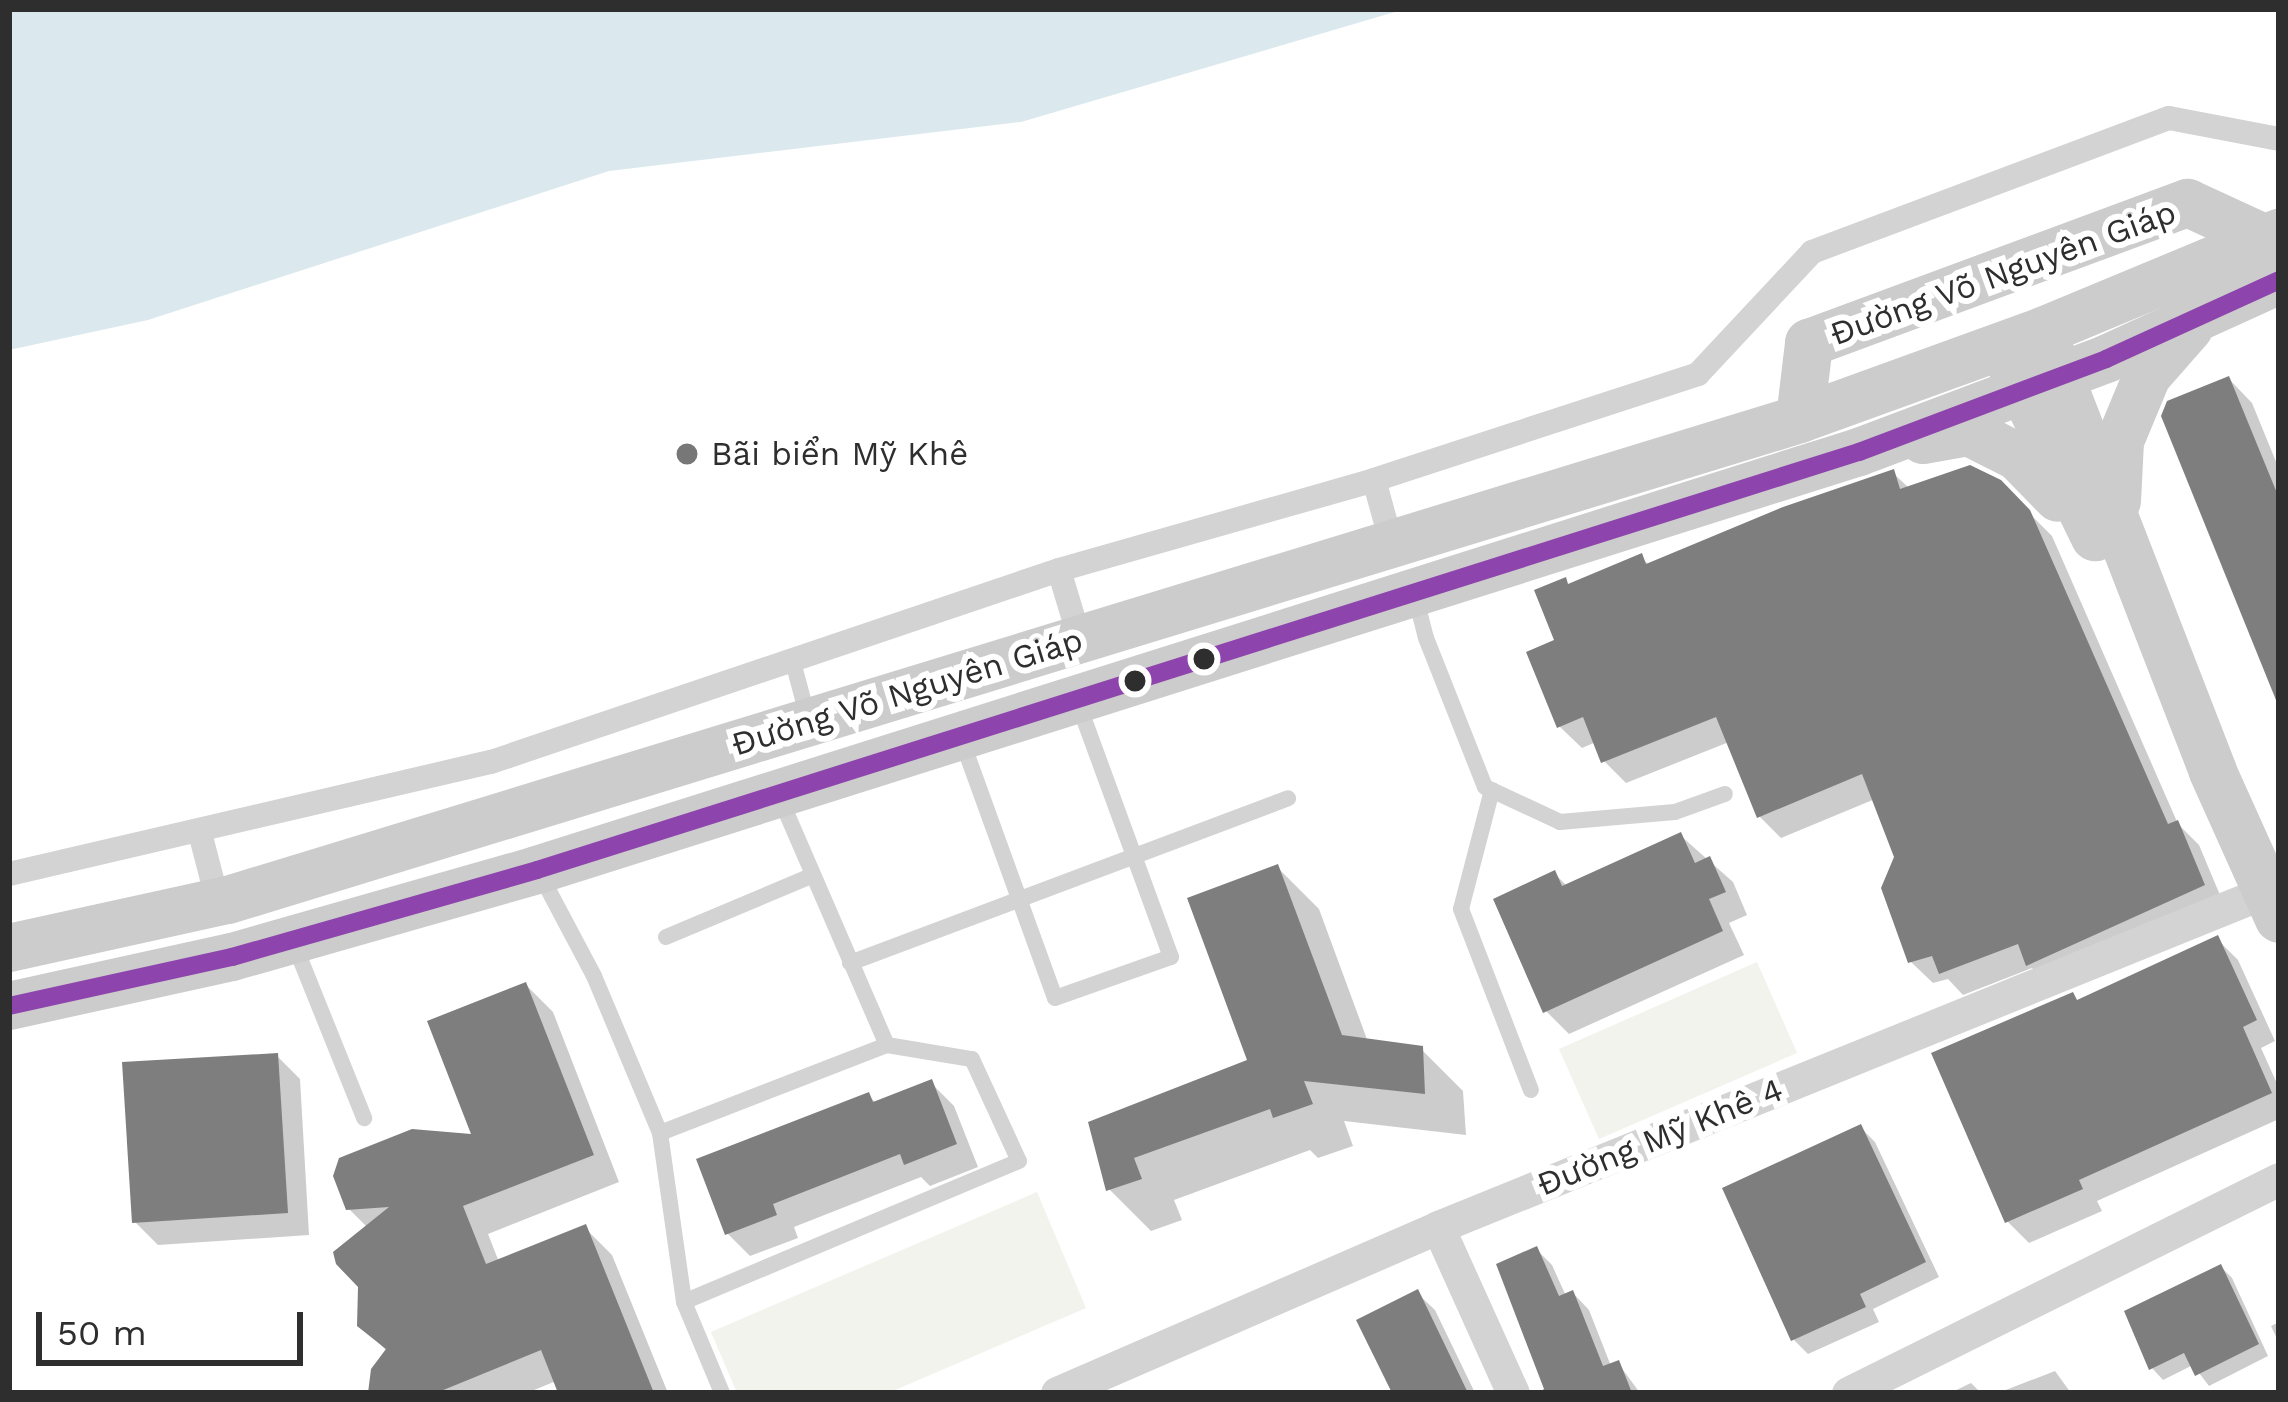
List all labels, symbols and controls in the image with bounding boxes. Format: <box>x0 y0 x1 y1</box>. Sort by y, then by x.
street label: Đường Võ Nguyên Giáp <box>1824 192 2182 354</box>
place label: Bãi biển Mỹ Khê <box>711 434 969 474</box>
marker: Bãi biển Mỹ Khê <box>674 441 700 467</box>
street label: Đường Võ Nguyên Giáp <box>726 620 1088 764</box>
unlabelled marker <box>1193 648 1215 670</box>
unlabelled marker <box>1124 670 1146 692</box>
street label: Đường Mỹ Khê 4 <box>1531 1069 1789 1205</box>
scale bar <box>42 1288 309 1362</box>
text: 50 m <box>57 1312 147 1354</box>

